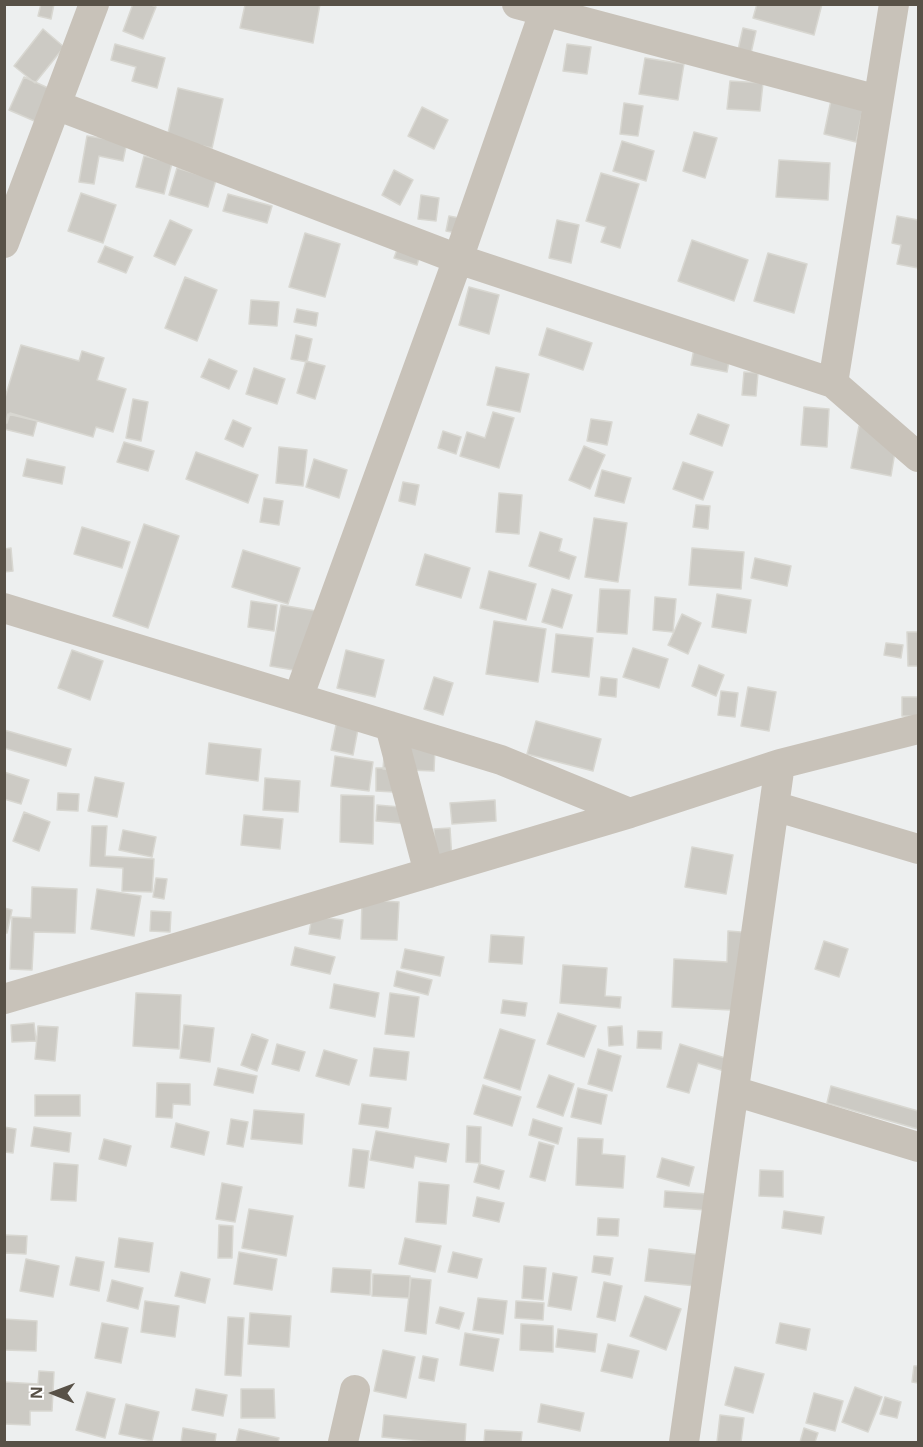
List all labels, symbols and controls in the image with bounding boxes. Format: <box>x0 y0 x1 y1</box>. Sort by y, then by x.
north arrow <box>24 1363 84 1423</box>
text: N <box>25 1386 47 1399</box>

